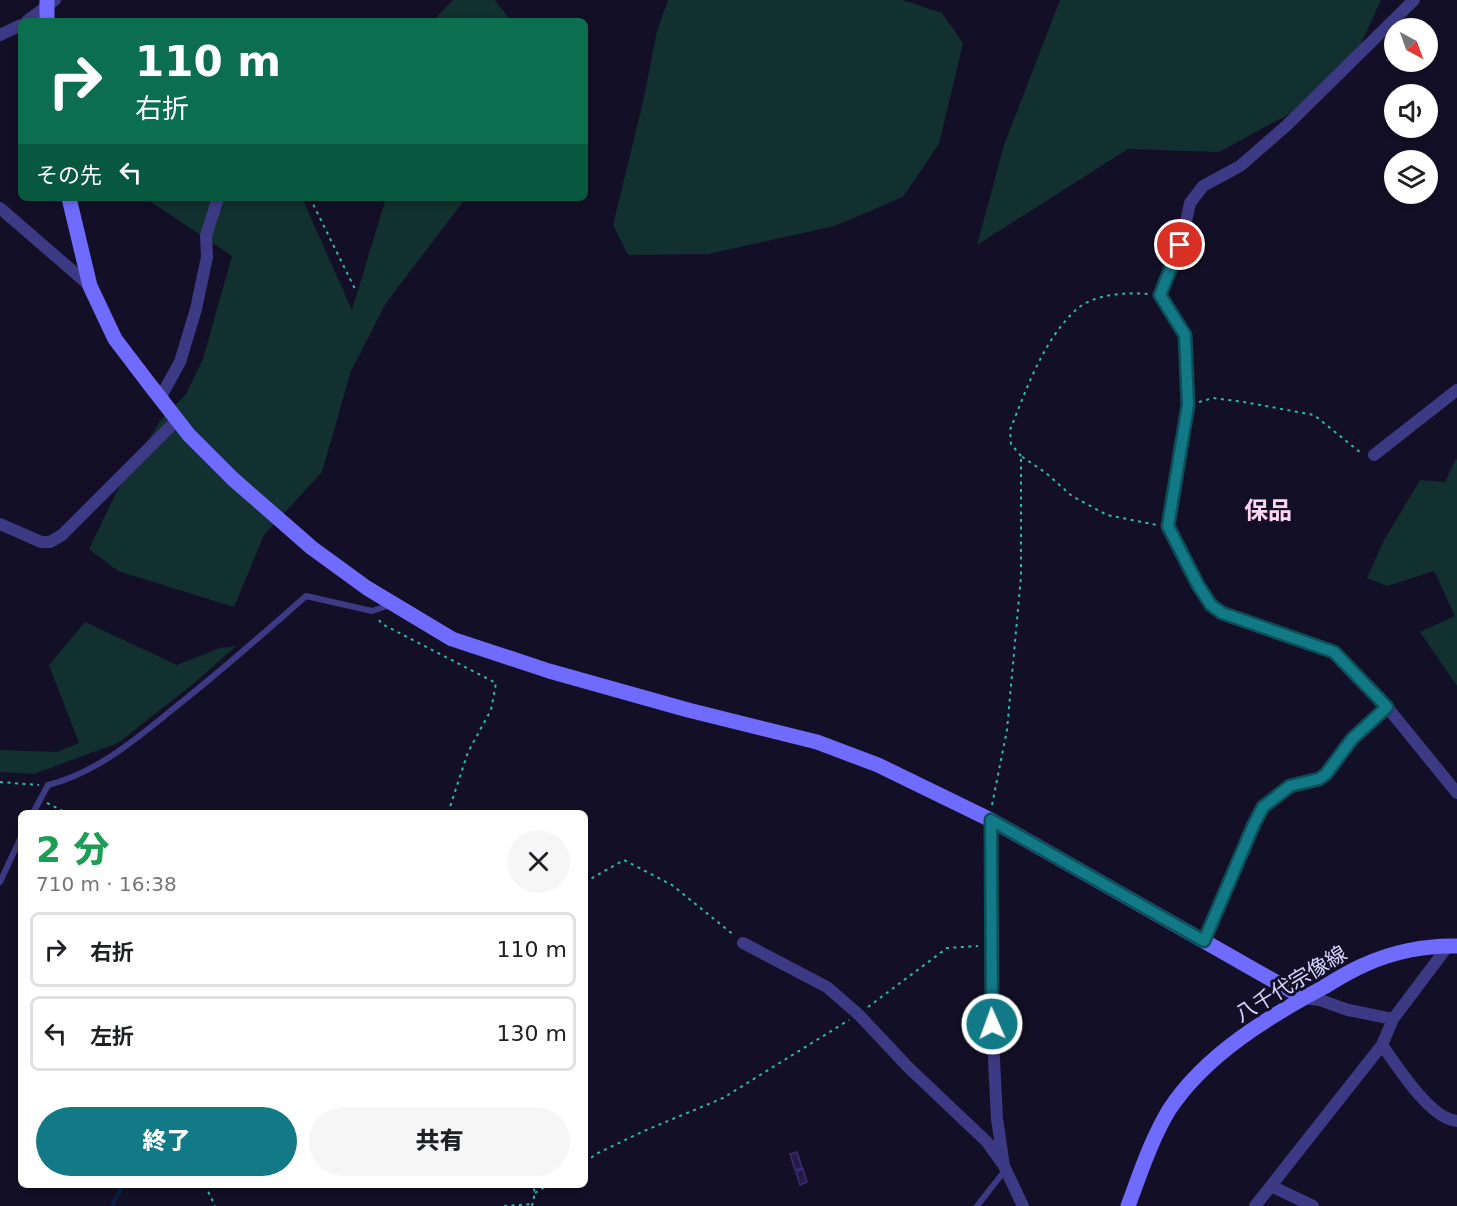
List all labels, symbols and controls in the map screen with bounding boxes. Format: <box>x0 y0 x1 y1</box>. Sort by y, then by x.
north arrow <box>1384 18 1438 72</box>
map controls <box>1384 18 1438 204</box>
text: 110 m <box>135 37 281 86</box>
icon: right <box>36 42 114 120</box>
button: sound <box>1384 84 1438 138</box>
text: 右折 <box>135 93 189 124</box>
button: layers <box>1384 150 1438 204</box>
icon: left <box>114 156 147 189</box>
text: その先 <box>36 163 102 188</box>
pin <box>1154 219 1205 270</box>
icon: arrive <box>1163 228 1196 261</box>
district label: 保品 <box>1244 497 1292 525</box>
text: 2 分 <box>36 829 110 870</box>
button: close <box>507 830 570 893</box>
text: 710 m · 16:38 <box>36 872 177 896</box>
icon: right <box>39 933 72 966</box>
text: 110 m <box>497 937 567 962</box>
text: 右折 <box>90 940 134 965</box>
street label: 八千代宗像線 <box>1231 941 1351 1027</box>
position arrow <box>960 992 1024 1056</box>
icon: left <box>39 1017 72 1050</box>
text: 130 m <box>497 1021 567 1046</box>
text: 左折 <box>90 1024 134 1049</box>
button: 終了 <box>36 1107 297 1176</box>
button: 共有 <box>309 1107 570 1176</box>

